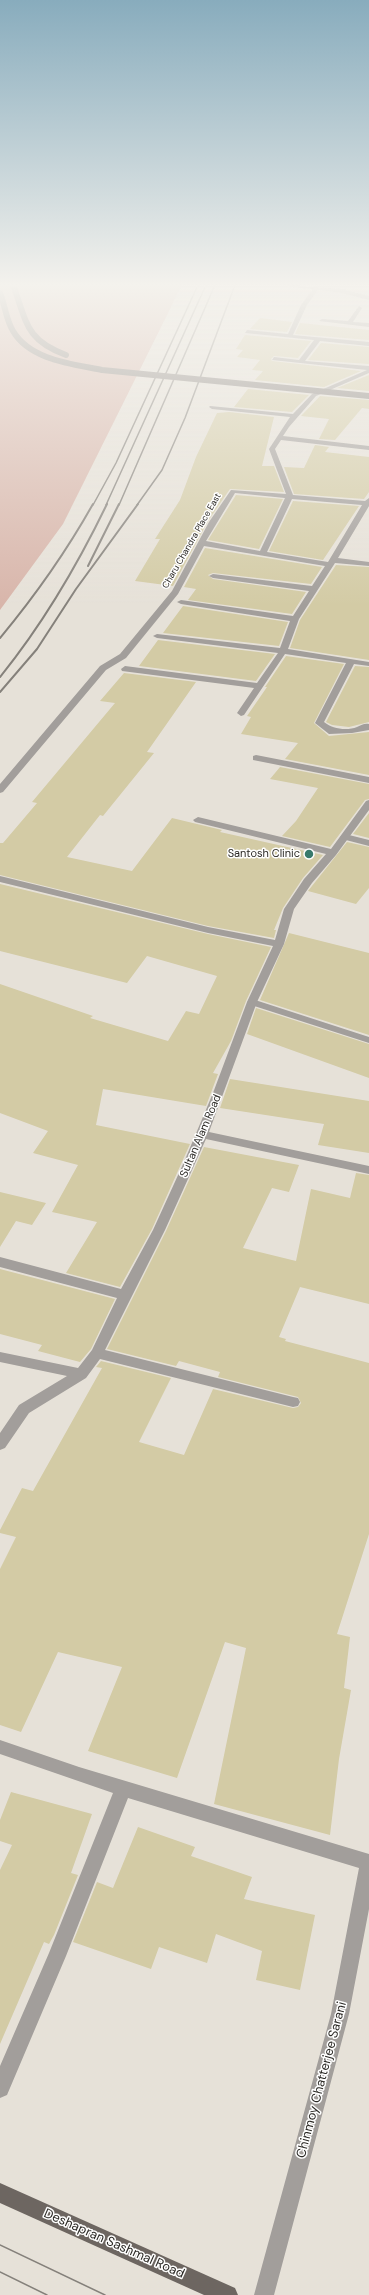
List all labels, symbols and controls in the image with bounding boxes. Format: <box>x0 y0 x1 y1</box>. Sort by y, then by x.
street label: Charu Chandra Place East <box>160 492 224 590</box>
place label: Santosh Clinic <box>228 847 300 861</box>
marker: Santosh Clinic <box>303 848 315 860</box>
street label: Sultan Alam Road <box>178 1093 224 1179</box>
street label: Chinmoy Chatterjee Sarani <box>294 2000 350 2160</box>
street label: Deshapran Sashmal Road <box>41 2206 187 2282</box>

